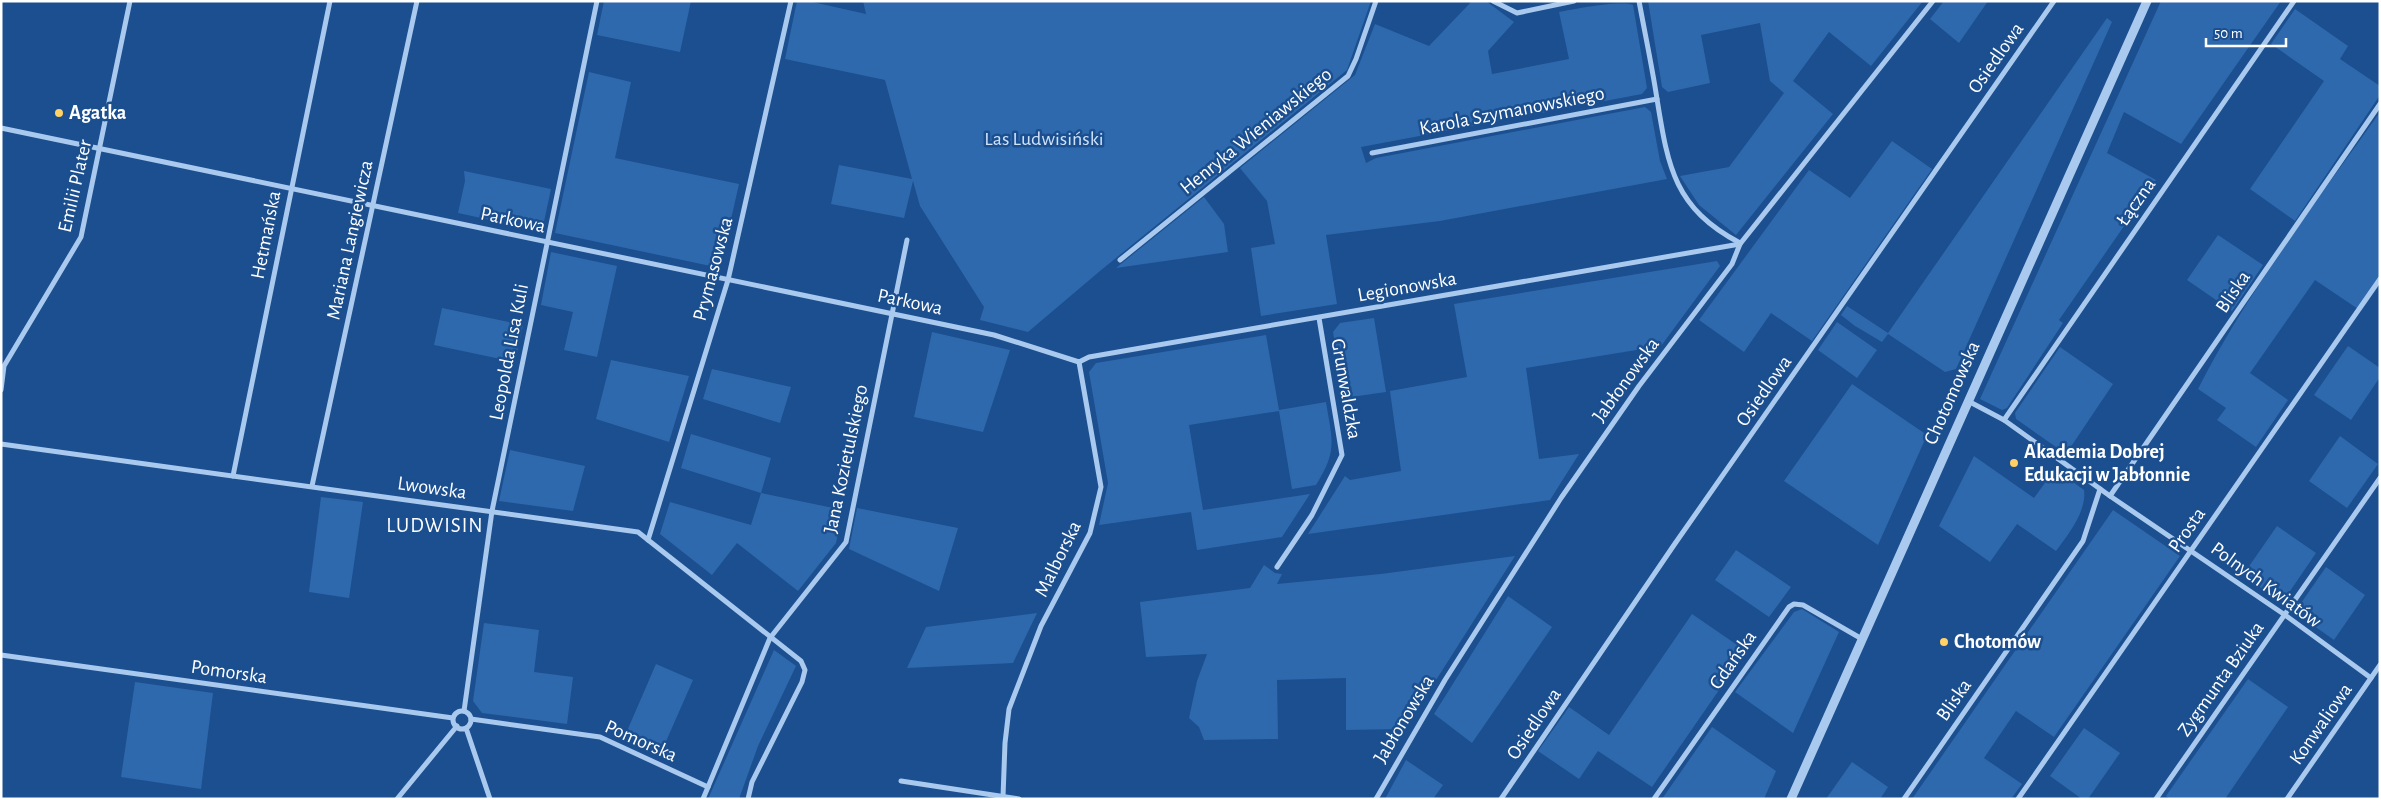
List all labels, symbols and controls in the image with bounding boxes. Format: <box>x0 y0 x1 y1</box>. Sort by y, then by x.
scale bar <box>2206 15 2286 47</box>
street label: Osiedlowa <box>1964 19 2028 97</box>
text: 50 m <box>2214 26 2243 41</box>
street label: Henryka Wieniawskiego <box>1176 64 1336 198</box>
street label: Karola Szymanowskiego <box>1418 83 1606 139</box>
place label: Agatka <box>69 103 127 123</box>
marker: Agatka <box>53 107 65 119</box>
park label: Las Ludwisiński <box>984 129 1104 149</box>
street label: Emilii Plater <box>55 137 96 234</box>
street label: Mariana Langiewicza <box>323 158 377 322</box>
street label: Łączna <box>2113 174 2159 230</box>
street label: Hetmańska <box>248 189 284 281</box>
street label: Parkowa <box>479 203 547 237</box>
street label: Prymasowska <box>690 215 736 323</box>
street label: Bliska <box>2212 267 2254 317</box>
street label: Legionowska <box>1356 268 1458 306</box>
street label: Leopolda Lisa Kuli <box>486 282 532 422</box>
street label: Parkowa <box>876 285 944 319</box>
street label: Jabłonowska <box>1589 334 1663 426</box>
street label: Grunwaldzka <box>1327 337 1365 441</box>
street label: Chotomowska <box>1920 338 1984 448</box>
street label: Osiedlowa <box>1732 352 1796 430</box>
street label: Jana Kozietulskiego <box>820 383 872 535</box>
place label: Akademia Dobrej Edukacji w Jabłonnie <box>2024 442 2190 485</box>
marker: Akademia Dobrej Edukacji w Jabłonnie <box>2008 457 2020 469</box>
street label: Lwowska <box>396 473 468 503</box>
street label: Prosta <box>2165 504 2209 556</box>
district label: LUDWISIN <box>386 515 484 536</box>
street label: Malborska <box>1031 518 1085 600</box>
street label: Polnych Kwiatów <box>2207 538 2325 632</box>
street label: Zygmunta Bziuka <box>2174 618 2268 740</box>
street label: Gdańska <box>1706 627 1760 693</box>
place label: Chotomów <box>1954 632 2041 652</box>
marker: Chotomów <box>1938 636 1950 648</box>
street label: Pomorska <box>190 657 268 687</box>
street label: Jabłonowska <box>1370 671 1438 767</box>
street label: Bliska <box>1933 675 1975 725</box>
street label: Konwaliowa <box>2286 680 2356 768</box>
street label: Osiedlowa <box>1503 685 1565 763</box>
street label: Pomorska <box>602 716 680 766</box>

